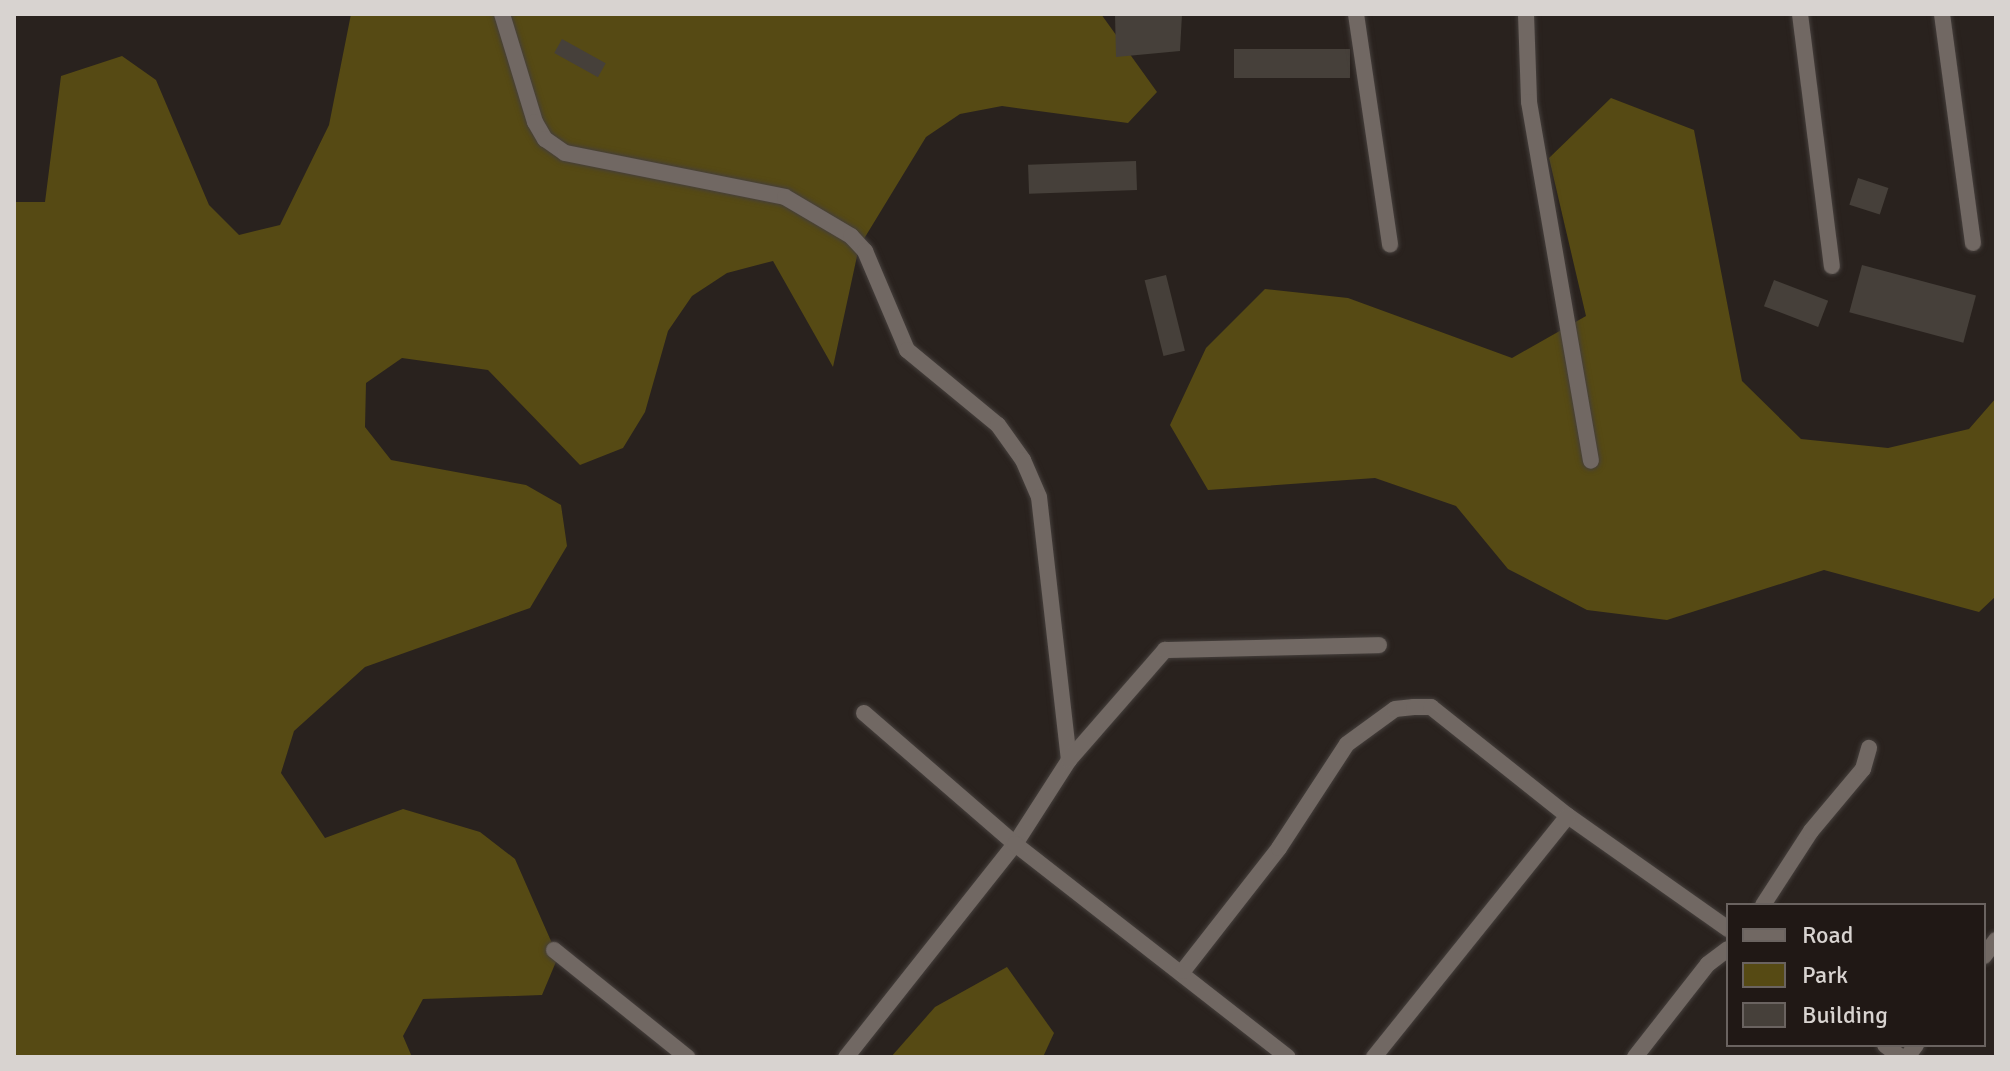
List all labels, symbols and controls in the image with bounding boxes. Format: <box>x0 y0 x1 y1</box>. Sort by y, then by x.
legend <box>1726 903 1986 1047</box>
text: Road <box>1802 920 1853 950</box>
text: Park <box>1802 960 1848 990</box>
text: Building <box>1802 1000 1888 1030</box>

